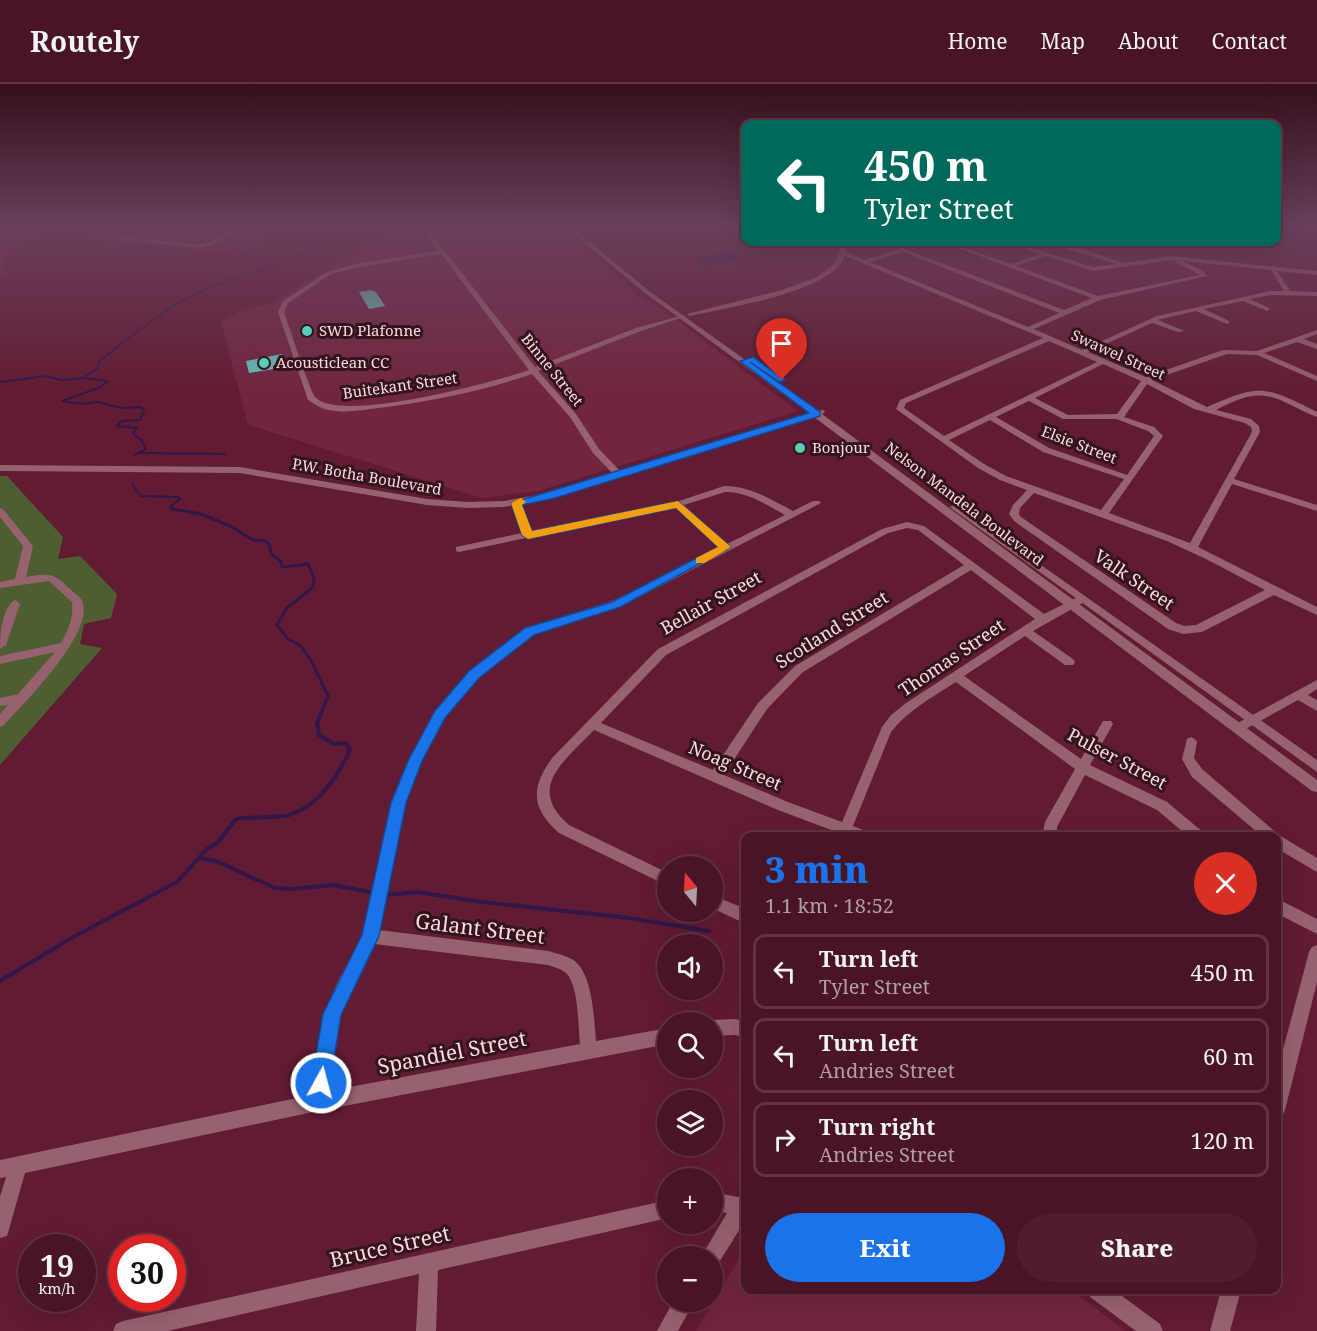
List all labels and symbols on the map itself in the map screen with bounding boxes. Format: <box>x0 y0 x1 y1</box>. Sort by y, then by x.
pin <box>756 318 807 380</box>
place label: SWD Plafonne <box>319 320 421 340</box>
marker: SWD Plafonne <box>300 324 314 338</box>
street label: Swawel Street <box>1068 324 1168 384</box>
street label: Binne Street <box>517 329 588 410</box>
place label: Acousticlean CC <box>276 352 389 372</box>
marker: Acousticlean CC <box>257 356 271 370</box>
street label: Buitekant Street <box>341 367 458 403</box>
street label: Elsie Street <box>1039 421 1120 468</box>
place label: Bonjour <box>812 437 870 457</box>
street label: Nelson Mandela Boulevard <box>881 437 1048 569</box>
marker: Bonjour <box>793 441 807 455</box>
street label: P.W. Botha Boulevard <box>291 453 443 499</box>
street label: Valk Street <box>1090 543 1179 615</box>
street label: Bellair Street <box>656 565 765 640</box>
street label: Scotland Street <box>771 585 892 673</box>
street label: Thomas Street <box>894 613 1009 702</box>
street label: Pulser Street <box>1064 722 1171 794</box>
street label: Noag Street <box>685 735 786 795</box>
north arrow <box>657 856 723 922</box>
street label: Galant Street <box>414 906 546 950</box>
street label: Spandiel Street <box>375 1024 529 1080</box>
position arrow <box>289 1051 353 1115</box>
street label: Bruce Street <box>327 1219 453 1273</box>
speed limit sign: 30 <box>108 1234 186 1312</box>

